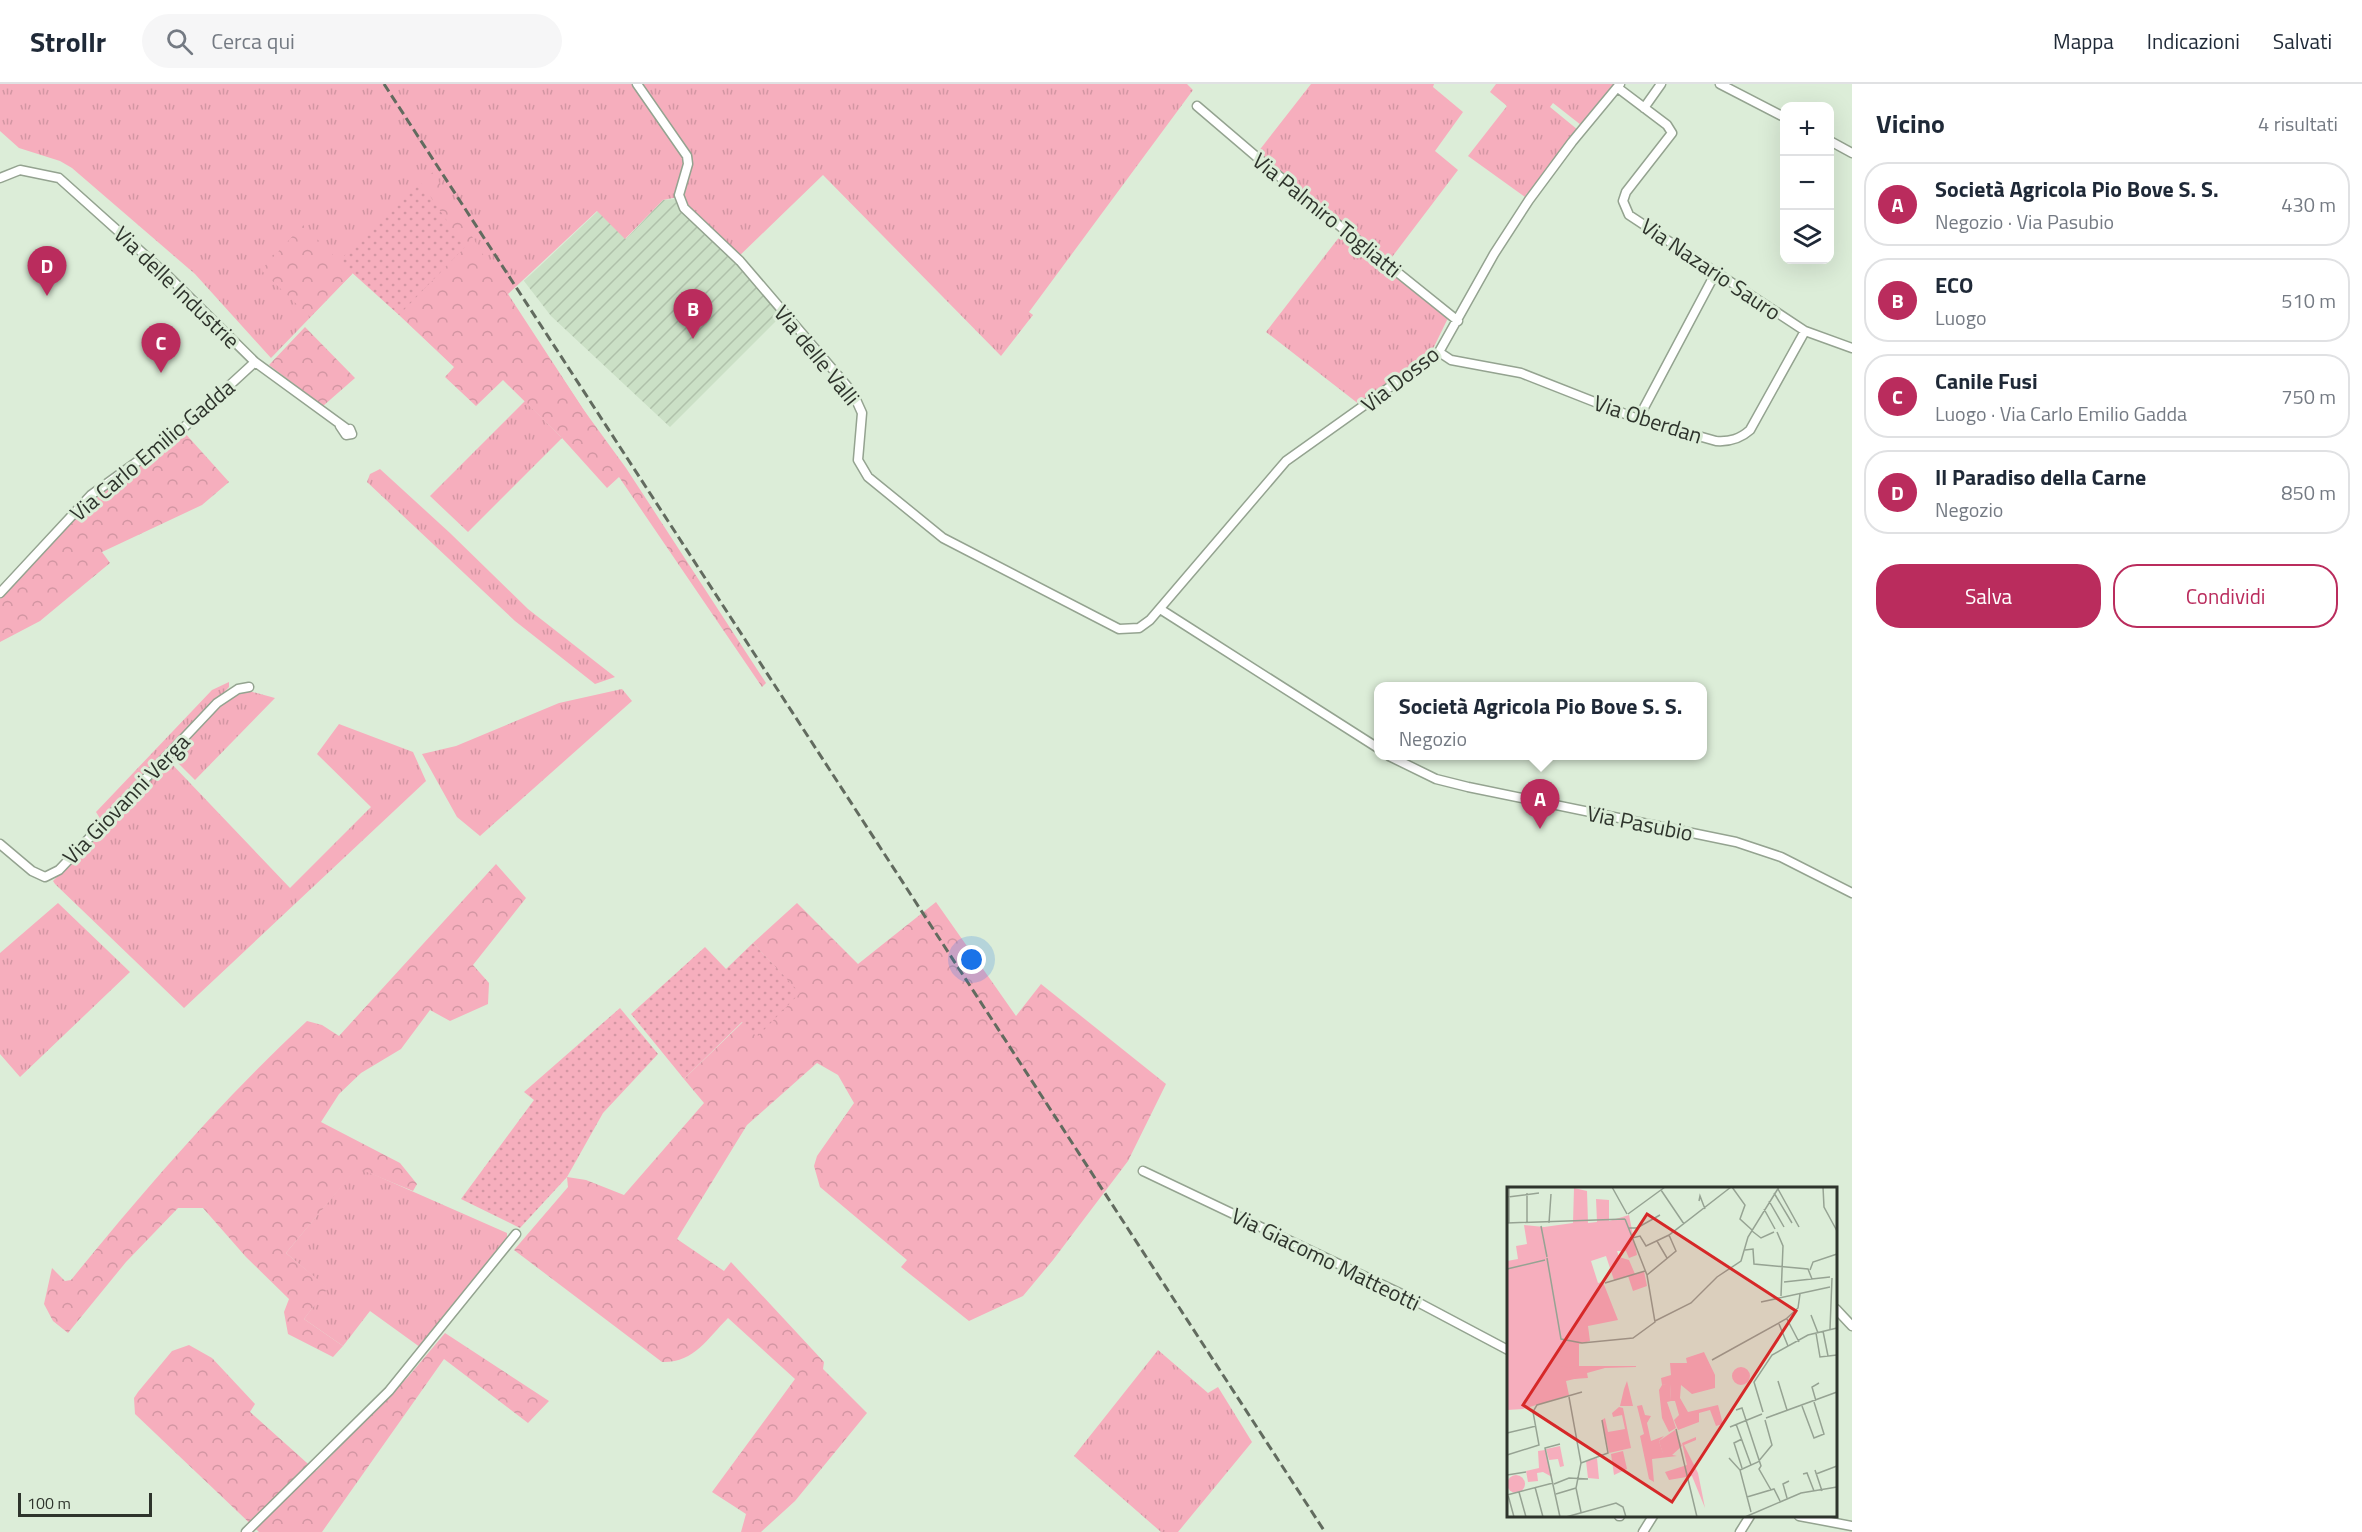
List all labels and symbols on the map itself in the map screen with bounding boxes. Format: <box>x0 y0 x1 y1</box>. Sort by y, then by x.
street label: Via Palmiro Togliatti <box>1245 144 1409 286</box>
street label: Via Nazario Sauro <box>1634 209 1788 329</box>
street label: Via delle Industrie <box>106 218 248 356</box>
pin: D <box>28 246 66 296</box>
pin: B <box>674 290 712 339</box>
street label: Via delle Valli <box>766 297 868 413</box>
pin: C <box>142 324 180 373</box>
street label: Via Dosso <box>1354 337 1446 421</box>
street label: Via Carlo Emilio Gadda <box>62 371 242 529</box>
street label: Via Oberdan <box>1589 385 1707 453</box>
street label: Via Giovanni Verga <box>54 726 198 872</box>
pin: A <box>1520 780 1560 829</box>
street label: Via Pasubio <box>1584 796 1696 850</box>
your location <box>957 945 986 974</box>
inset map <box>1507 1187 1837 1517</box>
street label: Via Giacomo Matteotti <box>1226 1198 1426 1320</box>
scale bar <box>18 1490 152 1518</box>

